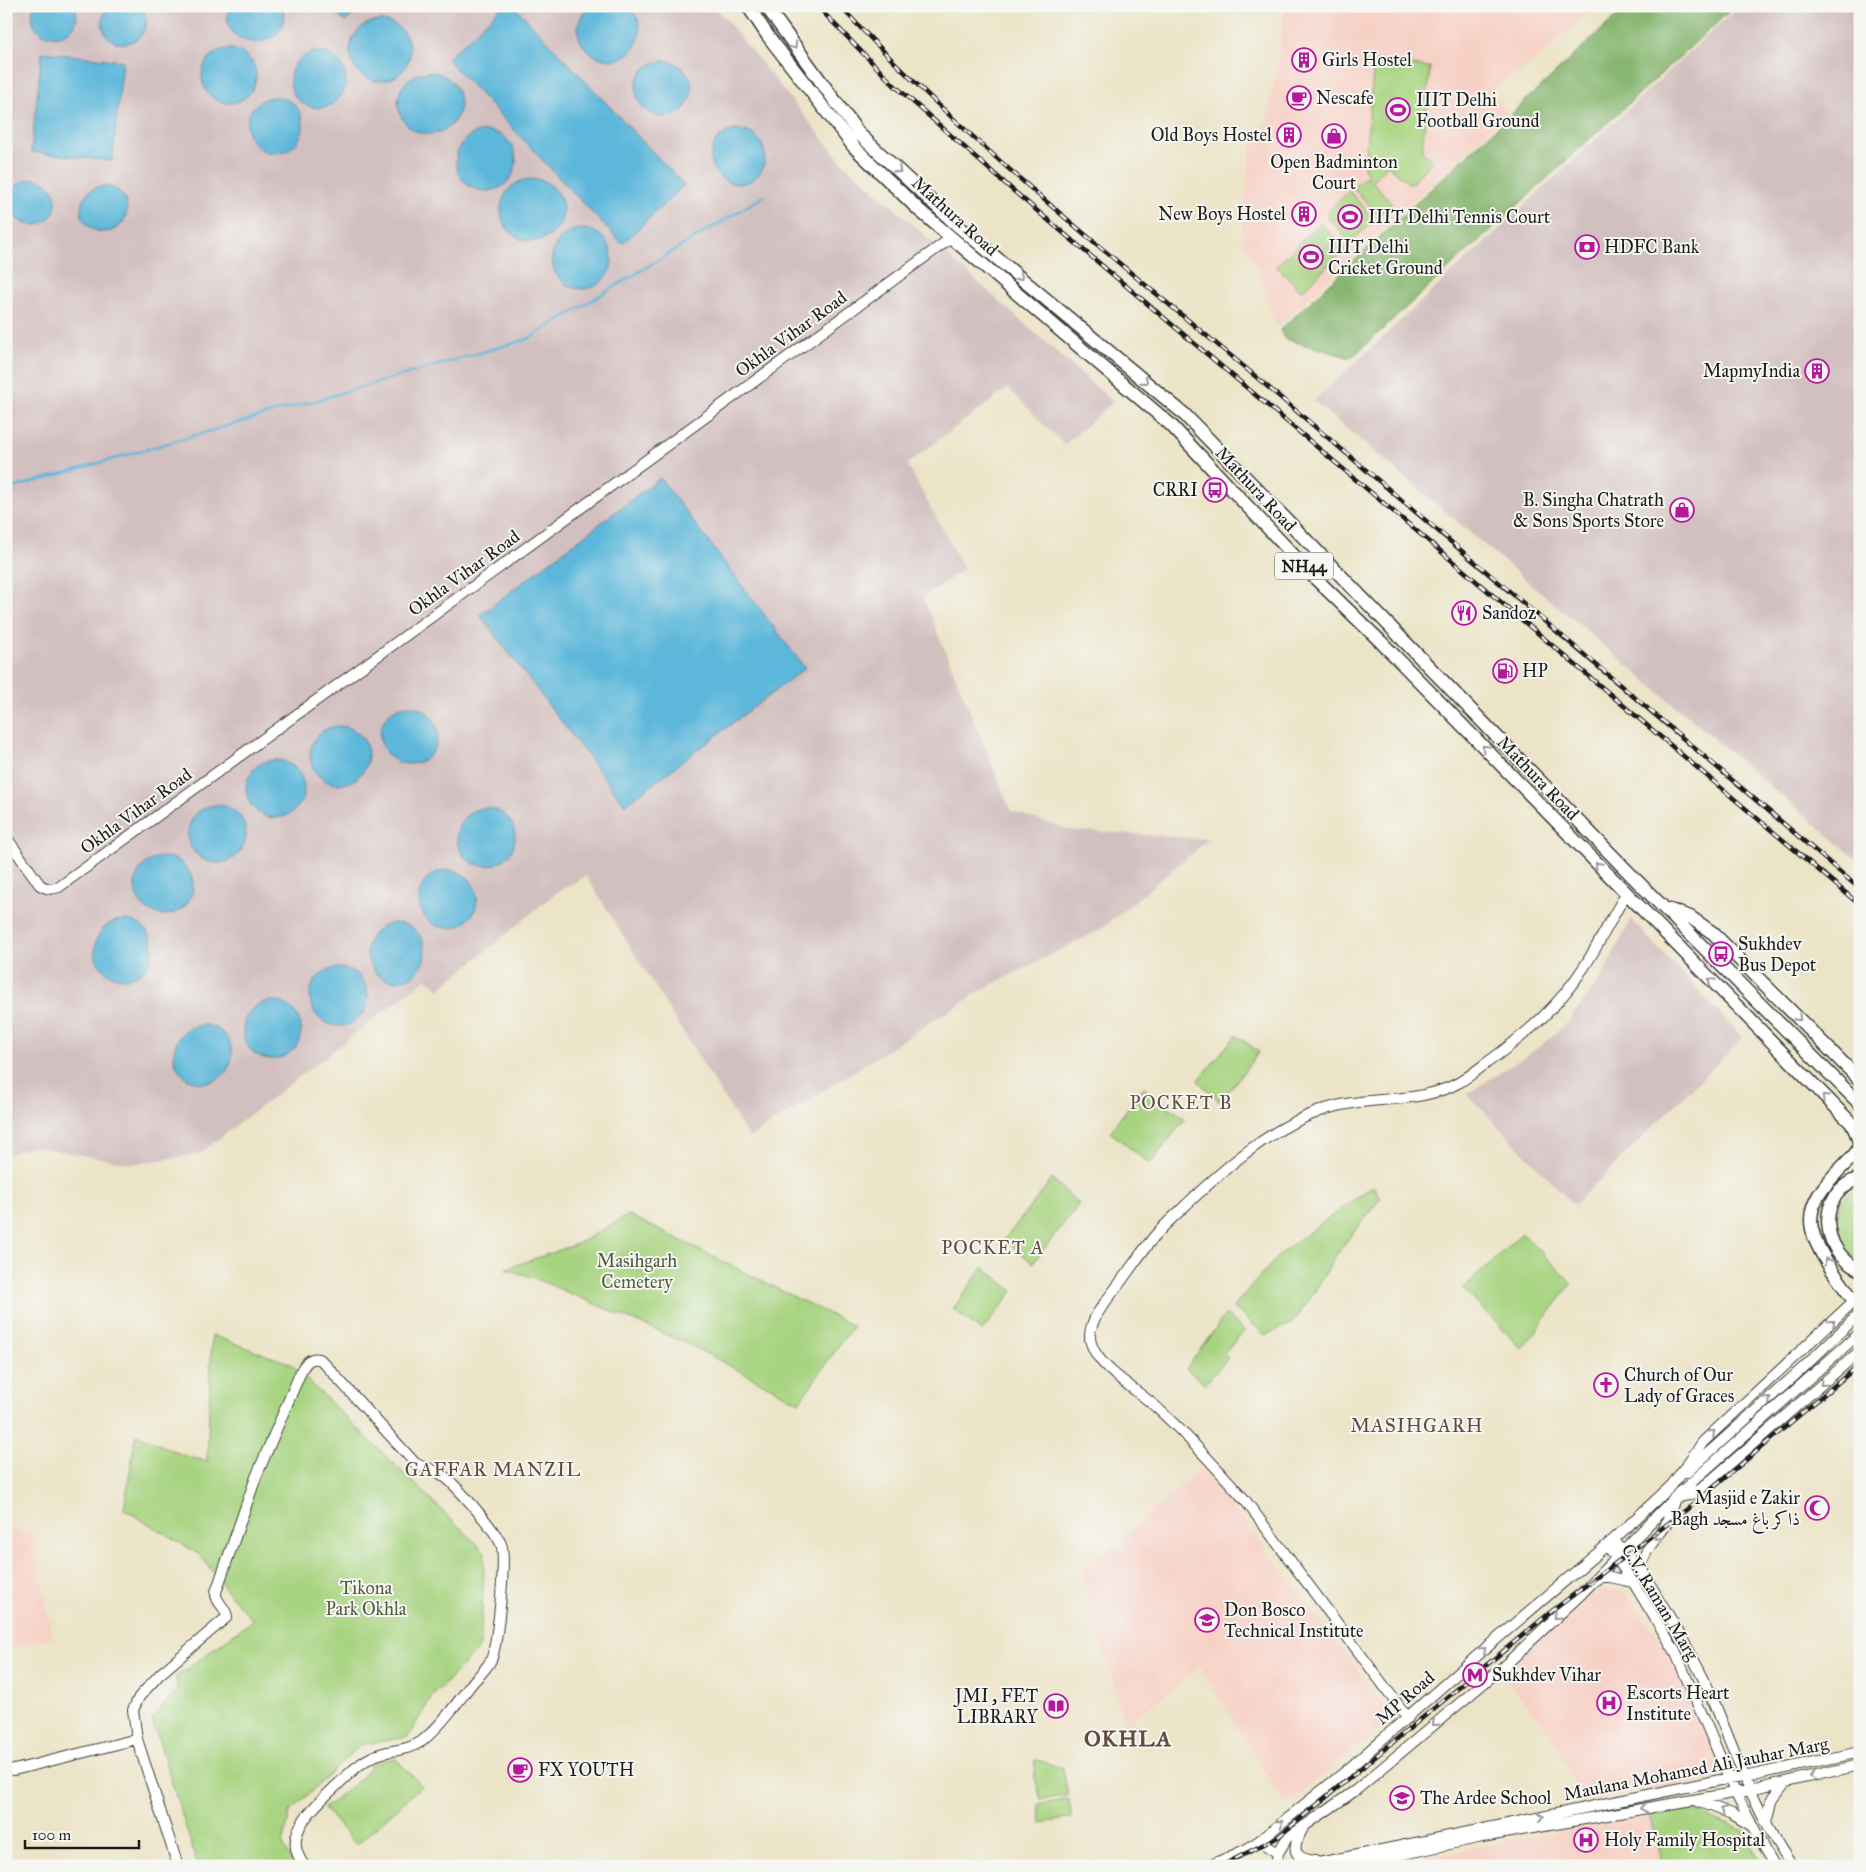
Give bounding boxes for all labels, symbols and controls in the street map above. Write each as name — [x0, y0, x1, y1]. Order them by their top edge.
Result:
one-way arrow — [788, 40, 797, 50]
building icon: Girls Hostel — [1291, 47, 1317, 73]
place label: Girls Hostel — [1322, 49, 1412, 71]
cafe icon: Nescafe — [1286, 85, 1312, 111]
place label: Nescafe — [1316, 87, 1374, 109]
place label: IIIT Delhi Football Ground — [1416, 89, 1540, 132]
sports icon: IIIT Delhi Football Ground — [1385, 97, 1411, 123]
building icon: Old Boys Hostel — [1276, 122, 1302, 148]
shop icon: Open Badminton Court — [1321, 123, 1347, 149]
place label: Old Boys Hostel — [1151, 124, 1272, 146]
place label: Open Badminton Court — [1270, 151, 1398, 194]
one-way arrow — [892, 164, 901, 173]
street label: Mathura Road — [907, 171, 1003, 261]
building icon: New Boys Hostel — [1291, 201, 1317, 227]
place label: New Boys Hostel — [1158, 203, 1286, 225]
sports icon: IIIT Delhi Tennis Court — [1337, 204, 1363, 230]
place label: IIIT Delhi Tennis Court — [1368, 206, 1551, 228]
bank icon: HDFC Bank — [1574, 234, 1600, 260]
place label: IIIT Delhi Cricket Ground — [1328, 236, 1443, 279]
place label: HDFC Bank — [1604, 236, 1700, 258]
sports icon: IIIT Delhi Cricket Ground — [1298, 244, 1324, 270]
one-way arrow — [1014, 272, 1023, 280]
street label: Okhla Vihar Road — [731, 286, 851, 382]
building icon: MapmyIndia — [1804, 358, 1830, 384]
place label: MapmyIndia — [1703, 360, 1800, 382]
one-way arrow — [1139, 376, 1148, 384]
street label: Mathura Road — [1211, 442, 1301, 536]
bus stop icon: CRRI — [1202, 477, 1228, 503]
place label: CRRI — [1153, 479, 1198, 501]
place label: B. Singha Chatrath & Sons Sports Store — [1513, 489, 1664, 532]
shop icon: B. Singha Chatrath & Sons Sports Store — [1669, 497, 1695, 523]
street label: Okhla Vihar Road — [404, 525, 524, 621]
road number: NH44 — [1275, 552, 1333, 580]
restaurant icon: Sandoz — [1451, 600, 1477, 626]
place label: Sandoz — [1482, 602, 1536, 624]
fuel station icon: HP — [1492, 658, 1518, 684]
place label: HP — [1522, 660, 1548, 682]
street label: Mathura Road — [1492, 731, 1584, 825]
one-way arrow — [1482, 745, 1491, 754]
street label: Okhla Vihar Road — [76, 763, 196, 859]
one-way arrow — [1595, 861, 1604, 870]
place label: Sukhdev Bus Depot — [1738, 933, 1817, 976]
bus stop icon: Sukhdev Bus Depot — [1708, 941, 1734, 967]
one-way arrow — [1708, 978, 1717, 987]
one-way arrow — [1793, 1013, 1802, 1022]
district label: POCKET B — [1129, 1091, 1233, 1114]
one-way arrow — [1822, 1094, 1831, 1103]
district label: POCKET A — [941, 1236, 1045, 1259]
park label: Masihgarh Cemetery — [597, 1250, 677, 1293]
one-way arrow — [1824, 1257, 1833, 1267]
one-way arrow — [1826, 1320, 1835, 1329]
place label: Church of Our Lady of Graces — [1624, 1364, 1734, 1407]
church icon: Church of Our Lady of Graces — [1593, 1372, 1619, 1398]
one-way arrow — [1820, 1378, 1829, 1386]
one-way arrow — [1762, 1396, 1771, 1405]
district label: MASIHGARH — [1350, 1414, 1484, 1437]
one-way arrow — [1707, 1430, 1716, 1439]
district label: GAFFAR MANZIL — [405, 1458, 581, 1481]
place label: Masjid e Zakir Bagh ذاکر باغ مسجد — [1671, 1487, 1800, 1534]
mosque icon: Masjid e Zakir Bagh ذاکر باغ مسجد — [1804, 1495, 1830, 1521]
one-way arrow — [1654, 1531, 1663, 1541]
street label: C.V. Raman Marg — [1616, 1540, 1704, 1665]
park label: Tikona Park Okhla — [326, 1577, 407, 1620]
place label: Don Bosco Technical Institute — [1224, 1599, 1364, 1642]
school or university icon: Don Bosco Technical Institute — [1194, 1607, 1220, 1633]
one-way arrow — [1554, 1610, 1563, 1619]
one-way arrow — [1478, 1647, 1487, 1656]
metro station icon: Sukhdev Vihar — [1462, 1662, 1488, 1688]
place label: Sukhdev Vihar — [1492, 1664, 1601, 1686]
street label: MP Road — [1371, 1666, 1439, 1730]
place label: Escorts Heart Institute — [1626, 1682, 1730, 1725]
place label: JMI , FET LIBRARY — [953, 1685, 1039, 1728]
hospital icon: Escorts Heart Institute — [1596, 1690, 1622, 1716]
library icon: JMI , FET LIBRARY — [1043, 1693, 1069, 1719]
one-way arrow — [1432, 1718, 1441, 1726]
district label: OKHLA — [1084, 1725, 1172, 1752]
street label: Maulana Mohamed Ali Jauhar Marg — [1562, 1732, 1831, 1806]
cafe icon: FX YOUTH — [507, 1757, 533, 1783]
place label: FX YOUTH — [538, 1759, 634, 1781]
one-way arrow — [1808, 1770, 1817, 1781]
school or university icon: The Ardee School — [1389, 1785, 1415, 1811]
place label: The Ardee School — [1420, 1787, 1552, 1809]
one-way arrow — [1639, 1802, 1648, 1813]
one-way arrow — [1719, 1806, 1728, 1816]
one-way arrow — [1536, 1812, 1545, 1823]
scale bar — [25, 1817, 139, 1849]
one-way arrow — [1274, 1820, 1283, 1828]
text: 100 m — [32, 1826, 72, 1844]
hospital icon: Holy Family Hospital — [1573, 1827, 1599, 1853]
place label: Holy Family Hospital — [1604, 1829, 1765, 1851]

